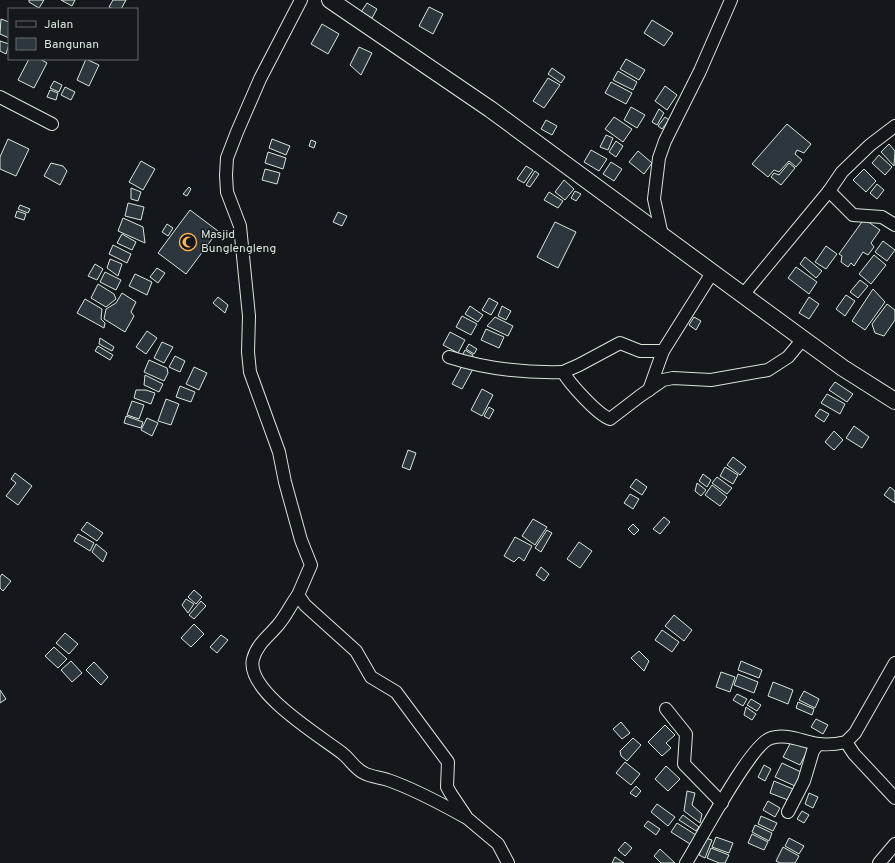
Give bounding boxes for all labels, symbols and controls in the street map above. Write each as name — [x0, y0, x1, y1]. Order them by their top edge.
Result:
legend — [8, 8, 138, 60]
text: Jalan — [44, 17, 73, 33]
text: Bangunan — [44, 37, 99, 53]
place label: Masjid Bunglengleng — [201, 227, 276, 257]
mosque icon: Masjid Bunglengleng — [178, 232, 198, 252]

